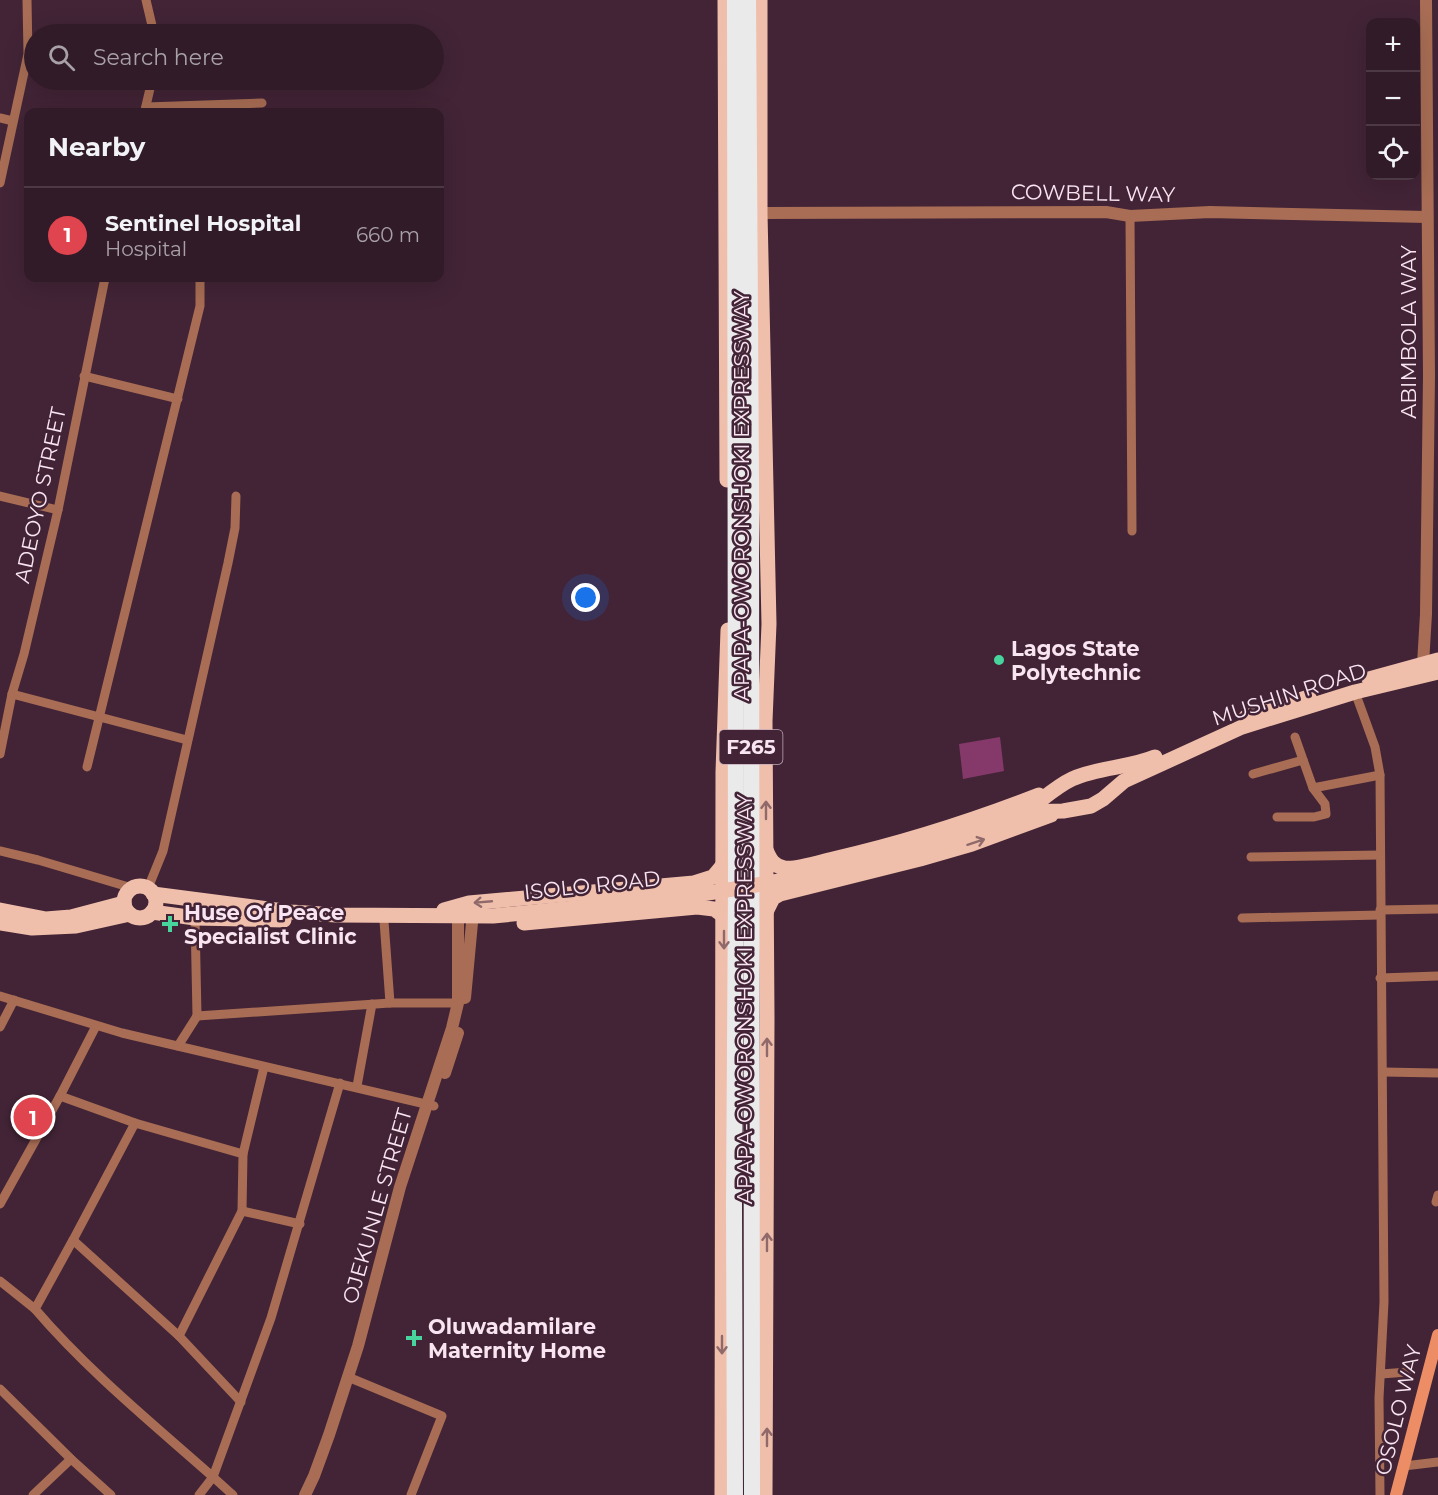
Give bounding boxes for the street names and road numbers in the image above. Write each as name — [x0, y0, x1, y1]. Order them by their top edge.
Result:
street label: COWBELL WAY — [1011, 179, 1176, 207]
street label: ABIMBOLA WAY — [1396, 245, 1421, 419]
street label: APAPA-OWORONSHOKI EXPRESSWAY — [729, 290, 754, 701]
street label: ADEOYO STREET — [9, 405, 71, 585]
street label: MUSHIN ROAD — [1209, 657, 1369, 731]
road number: F265 — [720, 730, 783, 764]
street label: APAPA-OWORONSHOKI EXPRESSWAY — [732, 793, 757, 1204]
street label: ISOLO ROAD — [523, 865, 661, 905]
street label: OJEKUNLE STREET — [337, 1105, 417, 1307]
street label: OSOLO WAY — [1370, 1342, 1426, 1478]

